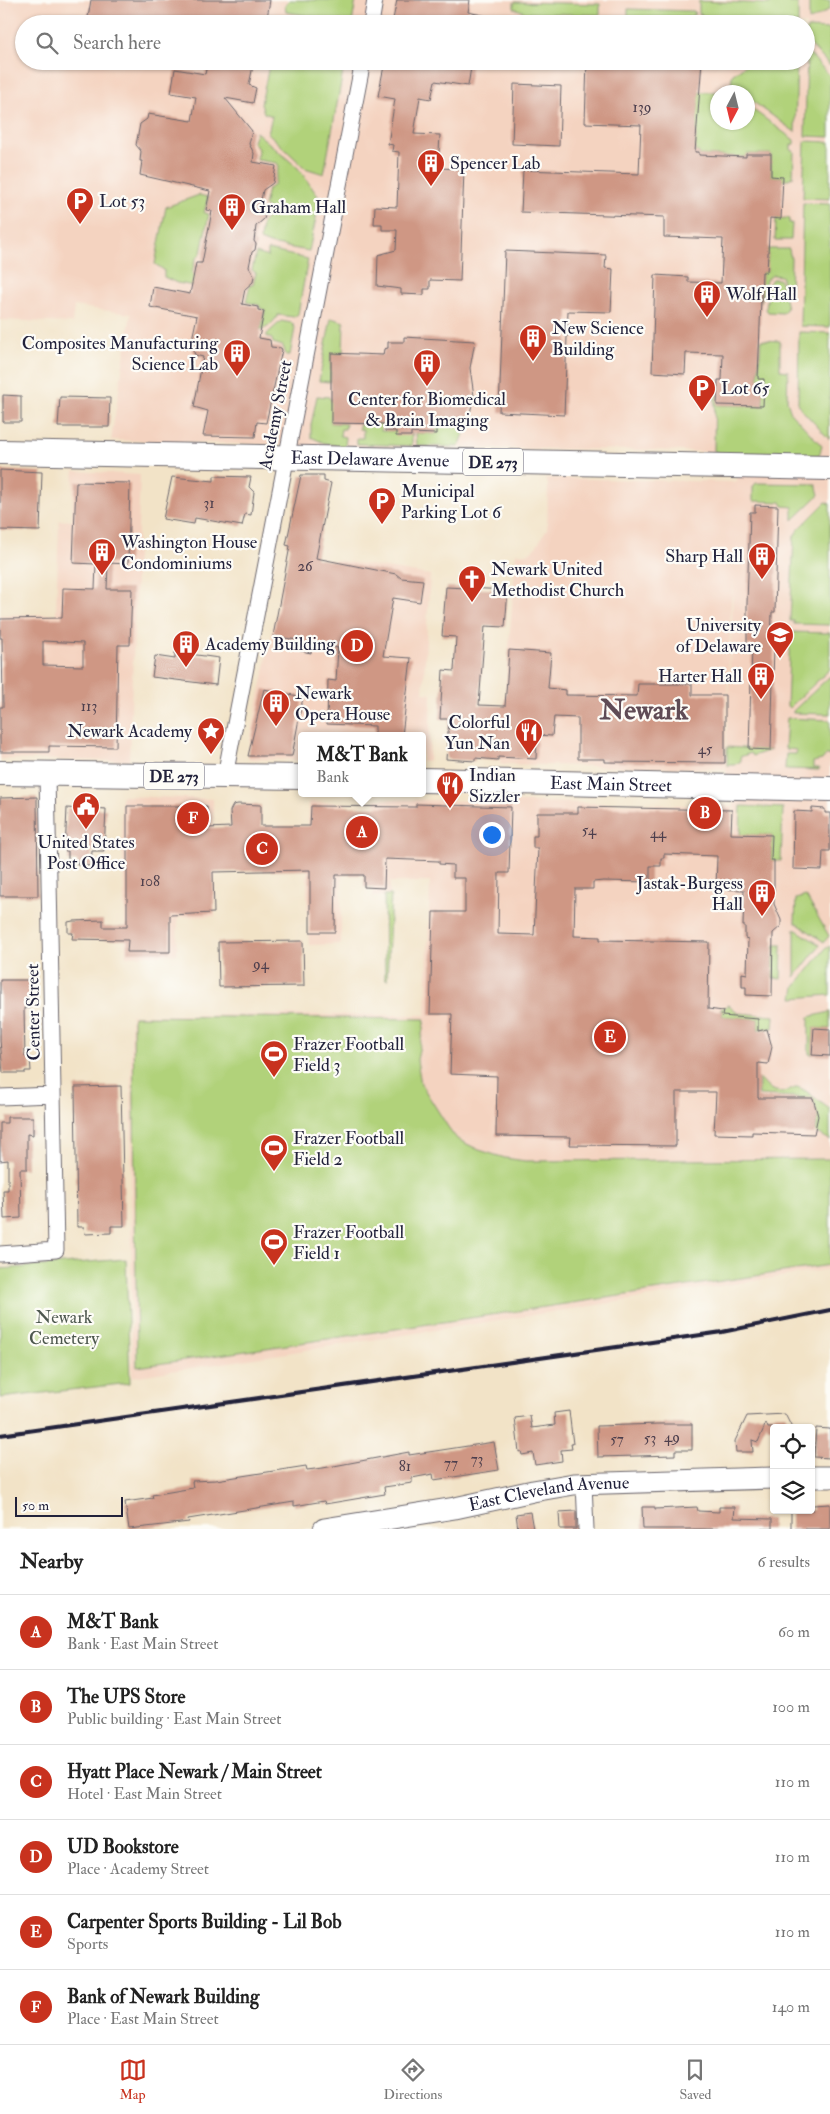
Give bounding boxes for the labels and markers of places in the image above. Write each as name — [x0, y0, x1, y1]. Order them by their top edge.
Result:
building icon: Spencer Lab — [416, 148, 446, 187]
place label: Spencer Lab — [450, 152, 541, 175]
parking icon: Lot 53 — [65, 186, 95, 225]
place label: Lot 53 — [99, 190, 145, 213]
building icon: Graham Hall — [217, 192, 247, 231]
place label: Graham Hall — [251, 196, 347, 219]
building icon: Wolf Hall — [692, 279, 722, 318]
place label: Wolf Hall — [725, 283, 797, 306]
place label: New Science Building — [552, 317, 644, 361]
building icon: New Science Building — [518, 323, 548, 362]
place label: Composites Manufacturing Science Lab — [22, 332, 219, 376]
building icon: Composites Manufacturing Science Lab — [222, 338, 252, 377]
building icon: Center for Biomedical & Brain Imaging — [412, 348, 442, 387]
parking icon: Lot 65 — [687, 373, 717, 412]
place label: Lot 65 — [721, 377, 769, 400]
place label: Center for Biomedical & Brain Imaging — [348, 388, 506, 432]
place label: Municipal Parking Lot 6 — [401, 480, 502, 524]
parking icon: Municipal Parking Lot 6 — [367, 486, 397, 525]
place label: Washington House Condominiums — [120, 531, 258, 575]
building icon: Washington House Condominiums — [87, 537, 117, 576]
building icon: Sharp Hall — [747, 541, 777, 580]
place label: Sharp Hall — [665, 545, 743, 568]
place label: Newark United Methodist Church — [491, 558, 625, 602]
church icon: Newark United Methodist Church — [457, 564, 487, 603]
place label: University of Delaware — [676, 614, 762, 658]
school or university icon: University of Delaware — [765, 620, 795, 659]
pin: D — [341, 627, 373, 665]
building icon: Academy Building — [171, 629, 201, 668]
place label: Academy Building — [204, 633, 336, 656]
building icon: Harter Hall — [746, 661, 776, 700]
place label: Harter Hall — [658, 665, 742, 688]
place label: Newark Opera House — [295, 682, 391, 726]
building icon: Newark Opera House — [261, 688, 291, 727]
place label: Colorful Yun Nan — [444, 711, 510, 755]
place icon: Newark Academy — [196, 716, 226, 755]
restaurant icon: Colorful Yun Nan — [514, 717, 544, 756]
place label: Newark Academy — [67, 720, 193, 743]
place label: Indian Sizzler — [469, 764, 520, 808]
restaurant icon: Indian Sizzler — [435, 770, 465, 809]
public building icon: United States Post Office — [71, 791, 101, 830]
pin: B — [689, 794, 721, 832]
pin: F — [177, 799, 209, 837]
pin: A — [346, 813, 378, 851]
pin: C — [246, 830, 278, 868]
place label: United States Post Office — [37, 831, 135, 875]
place label: Jastak-Burgess Hall — [636, 872, 743, 916]
building icon: Jastak-Burgess Hall — [747, 878, 777, 917]
pin: E — [594, 1018, 626, 1056]
place label: Frazer Football Field 3 — [293, 1033, 405, 1077]
sports icon: Frazer Football Field 3 — [259, 1039, 289, 1078]
place label: Frazer Football Field 2 — [293, 1127, 405, 1171]
sports icon: Frazer Football Field 2 — [259, 1133, 289, 1172]
place label: Frazer Football Field 1 — [293, 1221, 405, 1265]
sports icon: Frazer Football Field 1 — [259, 1227, 289, 1266]

